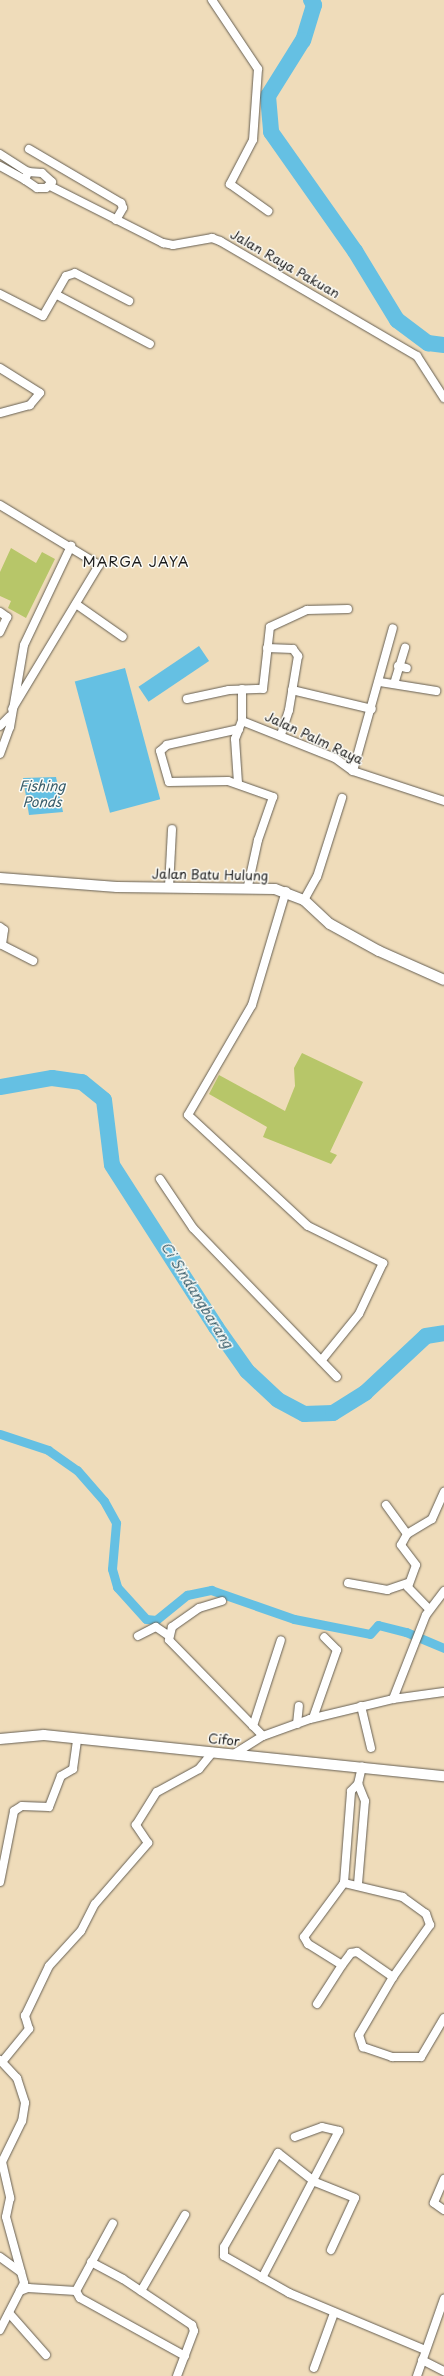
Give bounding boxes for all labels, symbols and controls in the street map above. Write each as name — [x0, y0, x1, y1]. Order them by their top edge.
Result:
street label: Jalan Raya Pakuan — [228, 227, 342, 301]
district label: MARGA JAYA — [83, 554, 189, 570]
street label: Jalan Palm Raya — [262, 708, 366, 768]
water label: Fishing Ponds — [19, 778, 65, 810]
street label: Jalan Batu Hulung — [151, 866, 269, 884]
water label: Ci Sindangbarang — [157, 1239, 237, 1351]
street label: Cifor — [207, 1731, 241, 1749]

